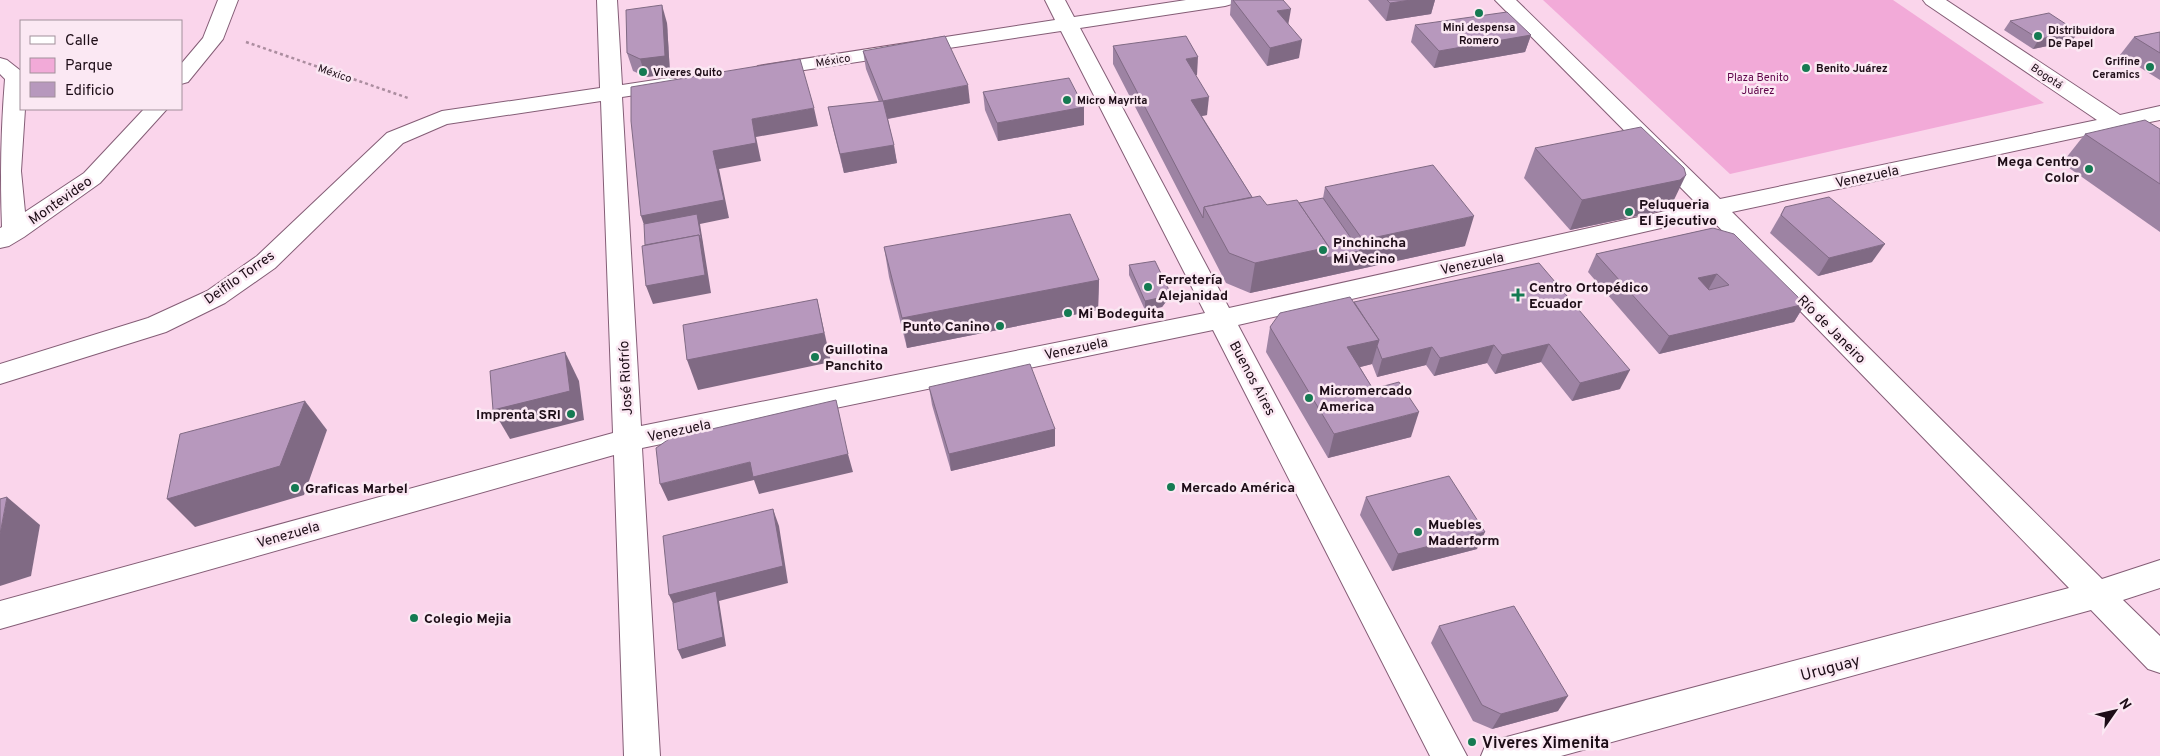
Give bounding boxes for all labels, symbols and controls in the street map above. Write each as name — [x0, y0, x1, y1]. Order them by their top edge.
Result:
marker: Mini despensa Romero — [1473, 7, 1485, 19]
legend — [20, 20, 182, 110]
place label: Mini despensa Romero — [1443, 21, 1515, 48]
place label: Distribuidora De Papel — [2048, 24, 2115, 51]
marker: Distribuidora De Papel — [2032, 30, 2044, 42]
text: Calle — [65, 32, 99, 51]
street label: México — [815, 51, 852, 71]
place label: Grifine Ceramics — [2092, 55, 2140, 82]
text: Parque — [65, 57, 113, 76]
street label: Bogotá — [2028, 61, 2065, 93]
marker: Grifine Ceramics — [2144, 61, 2156, 73]
street label: México — [316, 62, 353, 86]
marker: Benito Juárez — [1800, 62, 1812, 74]
place label: Benito Juárez — [1816, 62, 1888, 76]
marker: Viveres Quito — [637, 66, 649, 78]
place label: Viveres Quito — [653, 66, 722, 80]
park label: Plaza Benito Juárez — [1727, 71, 1789, 98]
text: Edificio — [65, 82, 114, 101]
marker: Micro Mayrita — [1061, 94, 1073, 106]
place label: Micro Mayrita — [1077, 94, 1147, 108]
place label: Mega Centro Color — [1997, 154, 2079, 187]
street label: Venezuela — [1834, 162, 1901, 192]
marker: Mega Centro Color — [2083, 163, 2095, 175]
street label: Montevideo — [26, 173, 96, 229]
place label: Peluqueria El Ejecutivo — [1639, 197, 1717, 230]
marker: Peluqueria El Ejecutivo — [1623, 206, 1635, 218]
place label: Pinchincha Mi Vecino — [1333, 235, 1406, 268]
marker: Pinchincha Mi Vecino — [1317, 244, 1329, 256]
street label: Deifilo Torres — [201, 248, 278, 309]
street label: Venezuela — [1439, 249, 1506, 279]
place label: Ferretería Alejanidad — [1158, 272, 1228, 305]
place label: Centro Ortopédico Ecuador — [1529, 280, 1648, 313]
marker: Ferretería Alejanidad — [1142, 281, 1154, 293]
marker: Centro Ortopédico Ecuador — [1511, 288, 1525, 302]
street label: Río de Janeiro — [1793, 292, 1869, 368]
place label: Mi Bodeguita — [1078, 306, 1164, 323]
marker: Mi Bodeguita — [1062, 307, 1074, 319]
place label: Punto Canino — [902, 319, 990, 336]
marker: Punto Canino — [994, 320, 1006, 332]
street label: Venezuela — [1043, 334, 1110, 364]
street label: Buenos Aires — [1225, 339, 1278, 419]
street label: José Riofrío — [616, 340, 637, 416]
place label: Guillotina Panchito — [825, 342, 888, 375]
marker: Guillotina Panchito — [809, 351, 821, 363]
place label: Micromercado America — [1319, 383, 1412, 416]
marker: Micromercado America — [1303, 392, 1315, 404]
place label: Imprenta SRI — [476, 407, 561, 424]
marker: Imprenta SRI — [565, 408, 577, 420]
street label: Venezuela — [646, 416, 713, 446]
place label: Mercado América — [1181, 480, 1295, 497]
place label: Graficas Marbel — [305, 481, 408, 498]
marker: Mercado América — [1165, 481, 1177, 493]
marker: Graficas Marbel — [289, 482, 301, 494]
place label: Muebles Maderform — [1428, 517, 1500, 550]
street label: Venezuela — [255, 518, 322, 552]
marker: Muebles Maderform — [1412, 526, 1424, 538]
place label: Colegio Mejia — [424, 611, 511, 628]
marker: Colegio Mejia — [408, 612, 420, 624]
street label: Uruguay — [1798, 651, 1863, 686]
north arrow — [2090, 686, 2140, 736]
text: N — [2115, 696, 2134, 713]
place label: Viveres Ximenita — [1482, 734, 1609, 754]
marker: Viveres Ximenita — [1466, 736, 1478, 748]

